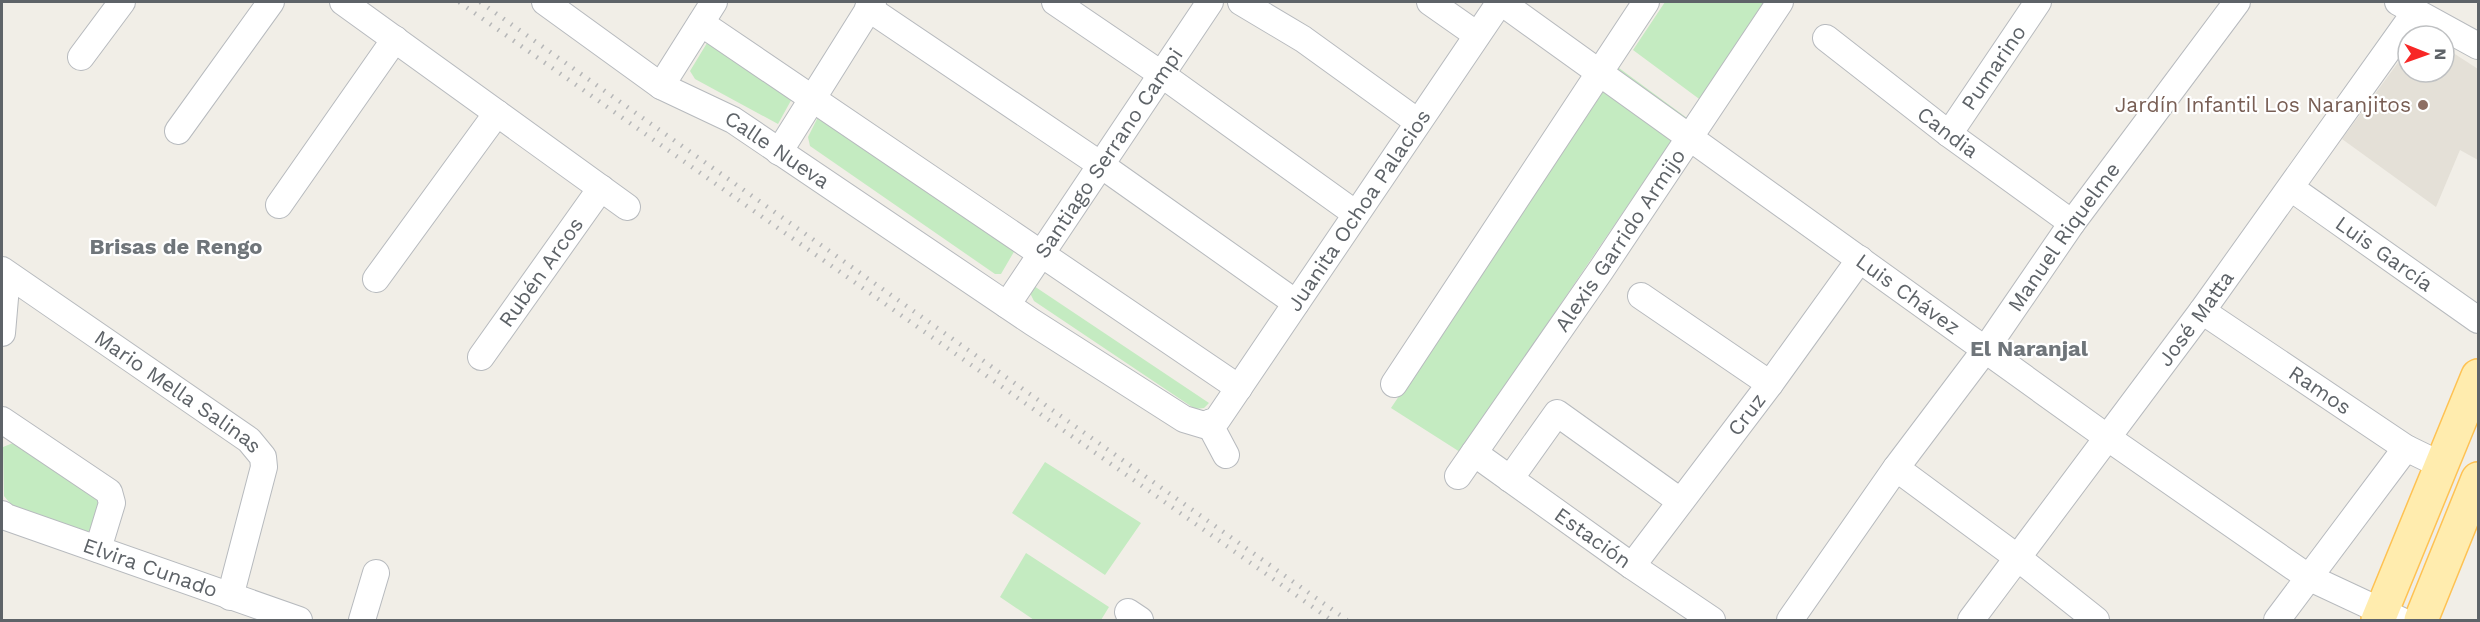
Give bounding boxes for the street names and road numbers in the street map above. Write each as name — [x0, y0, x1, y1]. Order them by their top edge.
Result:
street label: Pumarino — [1956, 20, 2031, 115]
street label: Santiago Serrano Campi — [1029, 43, 1188, 262]
street label: Candia — [1912, 101, 1983, 163]
street label: Juanita Ochoa Palacios — [1281, 104, 1436, 316]
street label: Calle Nueva — [721, 105, 835, 194]
street label: Alexis Garrido Armijo — [1549, 144, 1690, 336]
street label: Manuel Riquelme — [2002, 157, 2125, 316]
street label: Luis García — [2331, 210, 2438, 296]
street label: Rubén Arcos — [493, 212, 588, 332]
street label: Luis Chávez — [1851, 248, 1965, 340]
street label: José Matta — [2152, 266, 2239, 371]
street label: Mario Mella Salinas — [90, 324, 267, 458]
street label: Ramos — [2284, 360, 2356, 420]
street label: Cruz — [1722, 388, 1771, 441]
street label: Estación — [1550, 502, 1636, 573]
street label: Elvira Cunado — [80, 532, 221, 602]

